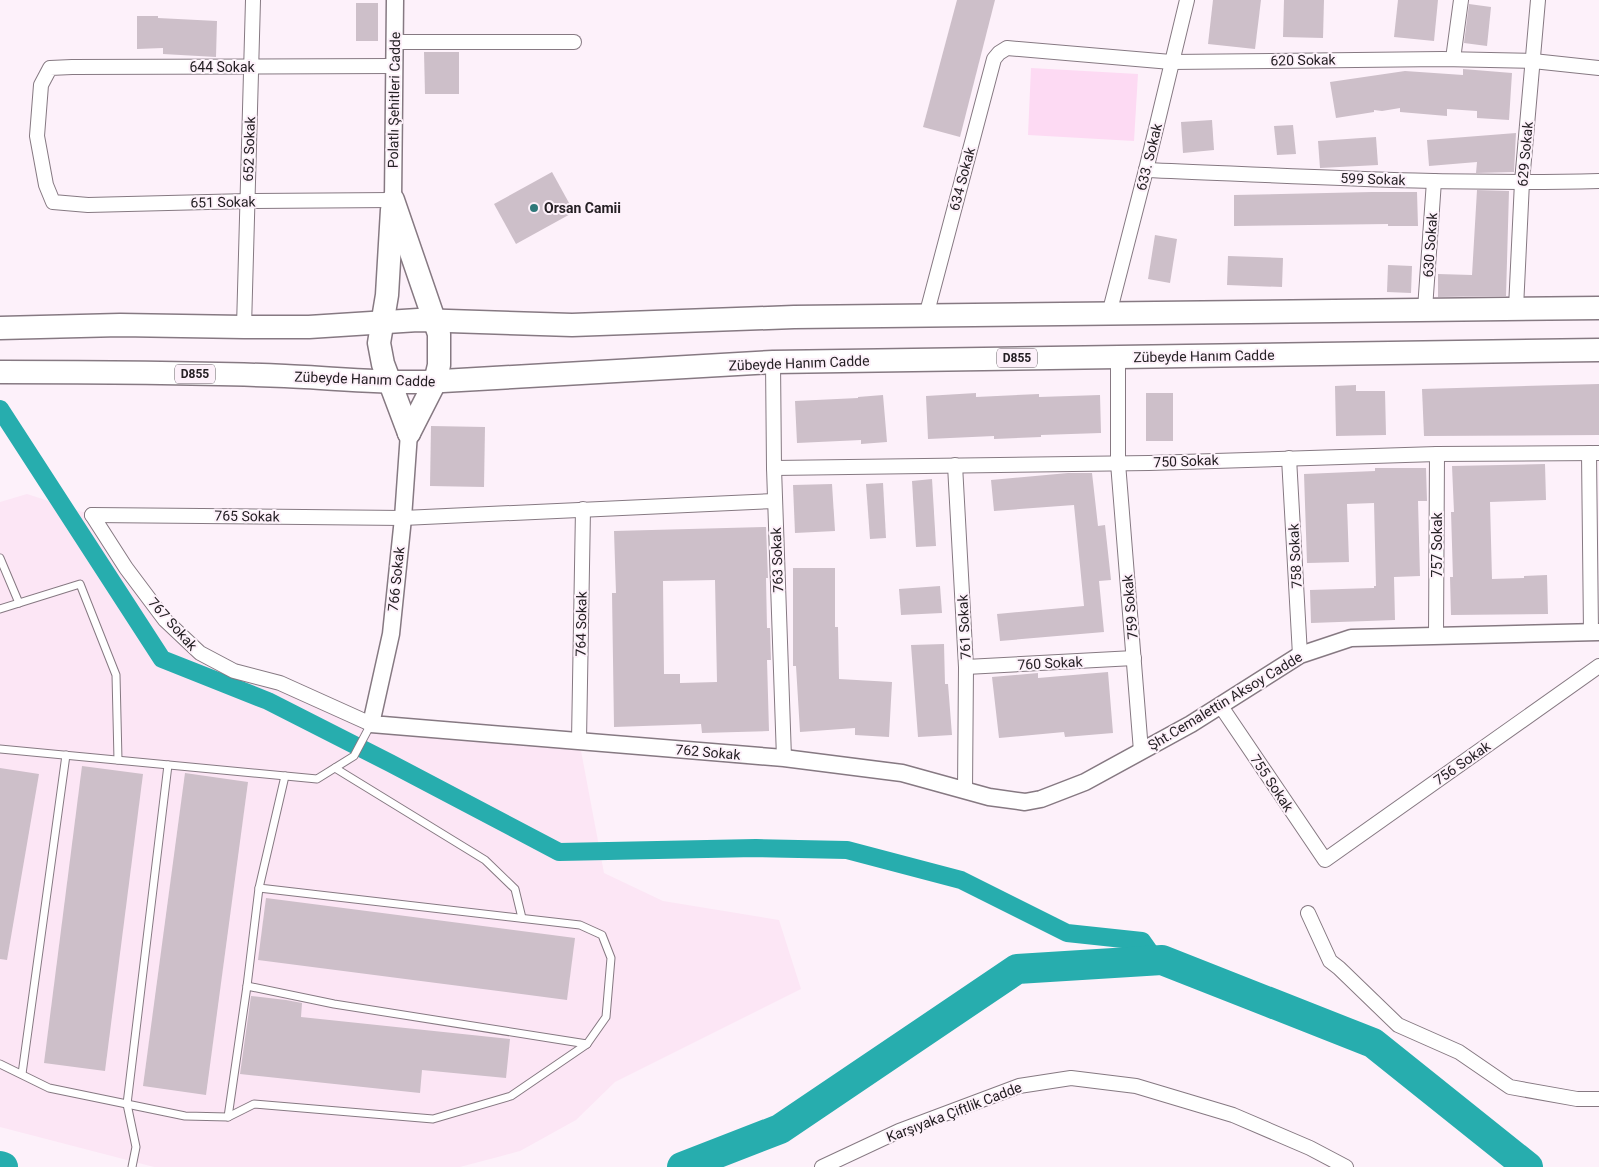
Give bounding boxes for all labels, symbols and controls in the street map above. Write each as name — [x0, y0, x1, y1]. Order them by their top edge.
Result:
street label: Polatlı Şehitleri Cadde — [385, 32, 403, 168]
street label: 620 Sokak — [1270, 51, 1337, 69]
street label: 644 Sokak — [189, 59, 255, 75]
street label: 652 Sokak — [240, 115, 258, 182]
street label: 629 Sokak — [1514, 120, 1536, 187]
street label: 633. Sokak — [1133, 121, 1165, 192]
street label: 634 Sokak — [946, 145, 978, 213]
street label: 599 Sokak — [1340, 170, 1407, 188]
street label: 651 Sokak — [190, 193, 257, 211]
place label: Orsan Camii — [544, 200, 621, 216]
marker: Orsan Camii — [528, 202, 540, 214]
street label: 630 Sokak — [1420, 211, 1440, 278]
street label: Zübeyde Hanım Cadde — [1133, 347, 1275, 365]
road number: D855 — [997, 348, 1037, 368]
street label: Zübeyde Hanım Cadde — [728, 353, 870, 373]
road number: D855 — [175, 364, 215, 384]
street label: Zübeyde Hanım Cadde — [294, 369, 436, 389]
street label: 750 Sokak — [1153, 452, 1220, 470]
street label: 765 Sokak — [214, 507, 281, 525]
street label: 757 Sokak — [1429, 512, 1445, 578]
street label: 758 Sokak — [1285, 522, 1305, 589]
street label: 763 Sokak — [768, 526, 786, 593]
street label: 766 Sokak — [385, 545, 407, 612]
street label: 759 Sokak — [1119, 573, 1141, 640]
street label: 764 Sokak — [572, 590, 590, 657]
street label: 761 Sokak — [954, 593, 974, 660]
street label: 767 Sokak — [145, 594, 201, 654]
street label: Şht.Cemalettin Aksoy Cadde — [1145, 649, 1305, 753]
street label: 760 Sokak — [1017, 653, 1084, 673]
street label: 756 Sokak — [1431, 737, 1494, 788]
street label: 762 Sokak — [675, 741, 742, 763]
street label: 755 Sokak — [1247, 752, 1297, 815]
street label: Karşıyaka Çiftlik Cadde — [884, 1079, 1024, 1145]

